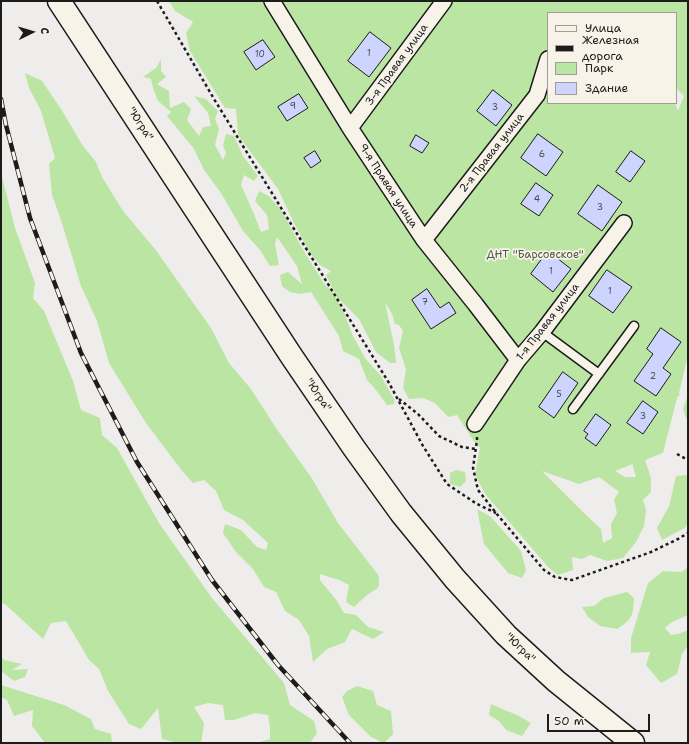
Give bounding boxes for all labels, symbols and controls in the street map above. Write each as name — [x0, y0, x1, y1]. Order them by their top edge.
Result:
north arrow — [12, 12, 52, 52]
legend — [547, 12, 677, 104]
text: Улица — [585, 20, 621, 36]
street label: 3-я Правая улица — [363, 22, 431, 108]
text: С — [37, 27, 52, 35]
text: Железная дорога — [582, 32, 639, 64]
house number: 1 — [367, 49, 371, 59]
house number: 10 — [255, 50, 265, 60]
text: Парк — [585, 60, 613, 76]
text: Здание — [585, 80, 628, 96]
house number: 9 — [290, 102, 296, 112]
house number: 3 — [492, 103, 498, 113]
street label: "Югра" — [124, 105, 156, 143]
street label: 2-я Правая улица — [457, 111, 527, 195]
street label: 9-я Правая улица — [356, 141, 420, 231]
house number: 6 — [539, 150, 545, 160]
house number: 4 — [534, 195, 540, 205]
house number: 3 — [597, 203, 603, 213]
park label: ДНТ "Барсовское" — [486, 248, 584, 262]
house number: 1 — [549, 267, 553, 277]
street label: 1-я Правая улица — [514, 281, 582, 363]
house number: 1 — [608, 287, 612, 297]
house number: 7 — [422, 298, 428, 308]
house number: 2 — [650, 372, 656, 382]
street label: "Югра" — [302, 376, 334, 414]
house number: 5 — [556, 390, 562, 400]
house number: 3 — [640, 412, 646, 422]
street label: "Югра" — [502, 630, 538, 666]
scale bar — [549, 706, 652, 732]
text: 50 m — [554, 713, 584, 729]

